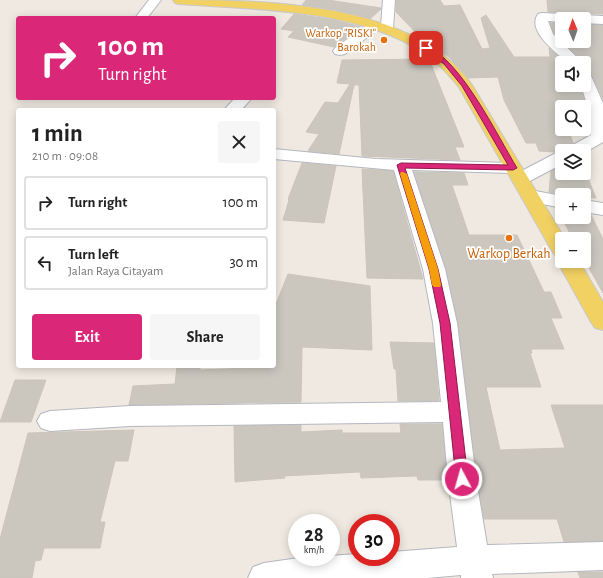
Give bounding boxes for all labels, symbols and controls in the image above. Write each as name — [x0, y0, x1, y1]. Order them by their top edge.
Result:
north arrow — [555, 12, 591, 48]
map controls — [555, 12, 591, 268]
place label: Warkop "RISKI" Barokah — [305, 27, 376, 53]
pin — [409, 31, 443, 65]
icon: right — [32, 32, 84, 84]
text: 100 m — [98, 33, 164, 61]
marker: Warkop "RISKI" Barokah — [379, 35, 389, 45]
icon: arrive — [415, 37, 437, 59]
button: sound — [555, 56, 591, 92]
text: Turn right — [98, 66, 167, 84]
button: search — [555, 100, 591, 136]
button: close — [218, 121, 260, 163]
text: 1 min — [32, 122, 83, 146]
button: layers — [555, 144, 591, 180]
text: 210 m · 09:08 — [32, 150, 98, 163]
button: + — [555, 188, 591, 224]
icon: right — [34, 192, 56, 214]
text: Turn right — [68, 195, 127, 210]
text: 100 m — [223, 195, 258, 210]
button: − — [555, 232, 591, 268]
marker: Warkop Berkah — [504, 233, 514, 243]
text: Turn left — [68, 247, 119, 262]
place label: Warkop Berkah — [467, 247, 551, 261]
icon: left — [34, 252, 56, 274]
text: 30 m — [229, 255, 258, 270]
text: Jalan Raya Citayam — [68, 265, 164, 278]
button: Exit — [32, 314, 142, 360]
button: Share — [150, 314, 260, 360]
position arrow — [441, 458, 483, 500]
speed limit sign: 30 — [348, 514, 400, 566]
text: 28 — [304, 525, 324, 545]
text: km/h — [304, 545, 324, 555]

